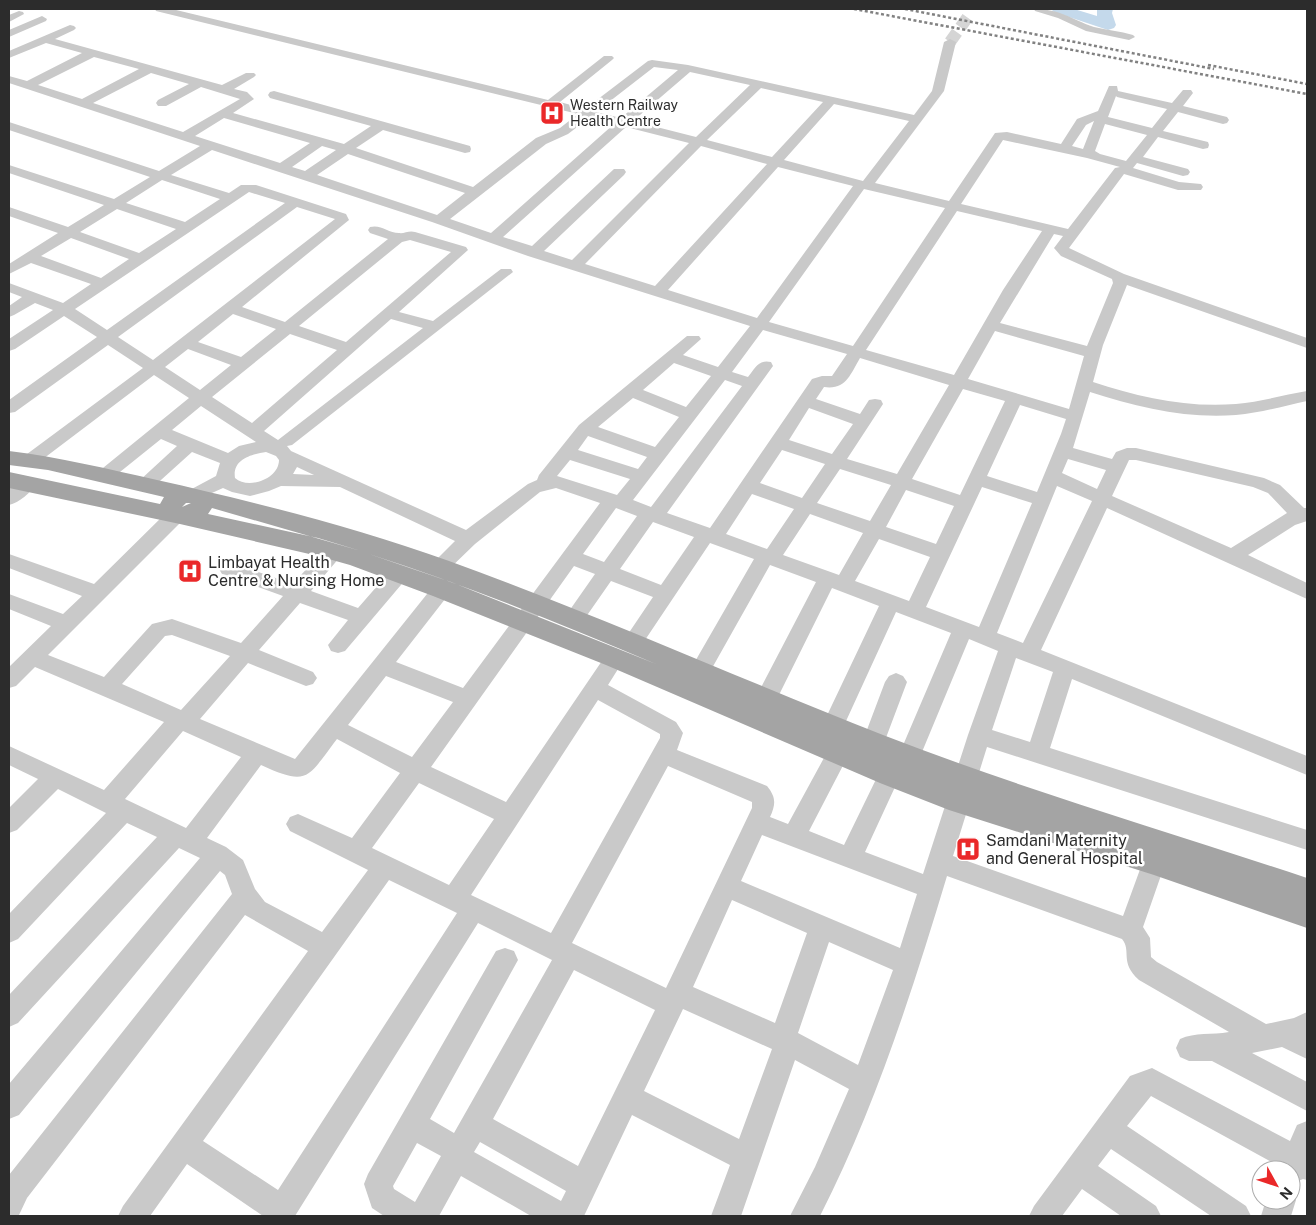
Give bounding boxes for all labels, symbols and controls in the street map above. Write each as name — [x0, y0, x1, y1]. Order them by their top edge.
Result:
place label: Western Railway Health Centre — [570, 97, 679, 129]
hospital icon: Western Railway Health Centre — [539, 100, 565, 126]
place label: Limbayat Health Centre & Nursing Home — [208, 553, 384, 590]
hospital icon: Limbayat Health Centre & Nursing Home — [177, 558, 203, 584]
place label: Samdani Maternity and General Hospital — [986, 831, 1143, 868]
hospital icon: Samdani Maternity and General Hospital — [955, 836, 981, 862]
north arrow — [1251, 1160, 1301, 1210]
text: N — [1276, 1184, 1296, 1203]

